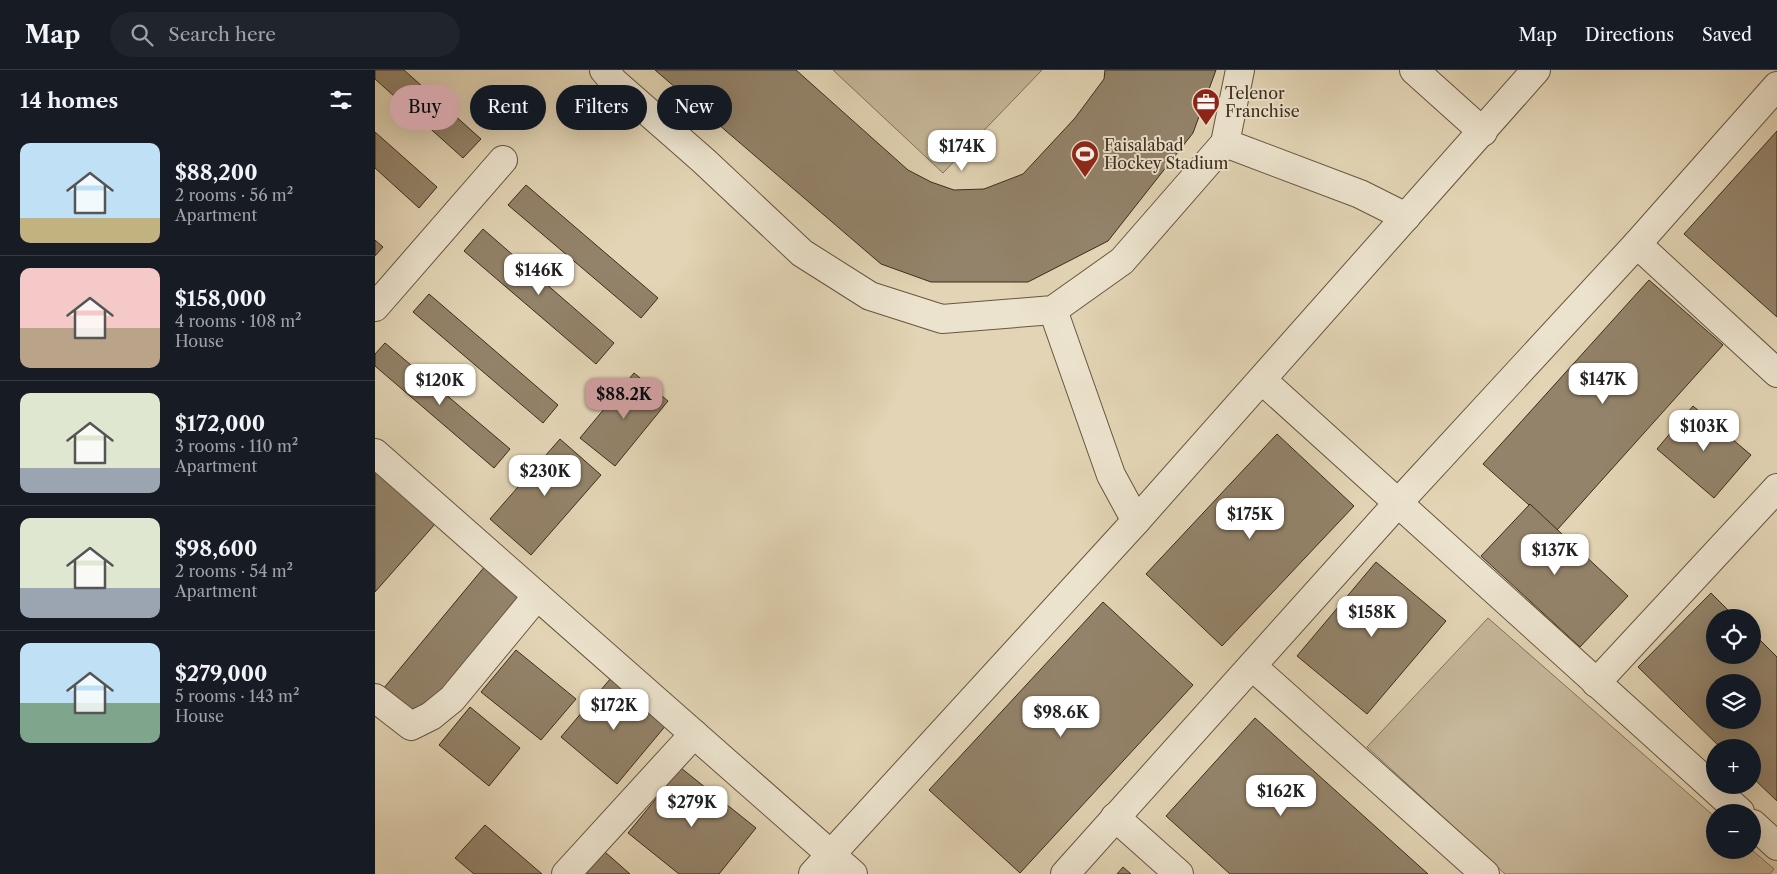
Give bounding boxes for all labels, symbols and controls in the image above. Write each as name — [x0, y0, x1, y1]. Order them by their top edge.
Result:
search box — [110, 12, 460, 57]
text: Map — [25, 20, 80, 49]
icon: search — [128, 21, 156, 49]
text: Search here — [168, 23, 276, 46]
text: Map — [1518, 24, 1557, 46]
text: Directions — [1585, 24, 1674, 46]
text: Saved — [1702, 24, 1752, 46]
place label: Telenor Franchise — [1225, 83, 1300, 121]
chip: Buy — [390, 85, 460, 130]
chip: Rent — [470, 85, 546, 130]
chip: Filters — [556, 85, 647, 130]
chip: New — [657, 85, 732, 130]
icon: filters — [327, 86, 355, 114]
office icon: Telenor Franchise — [1191, 87, 1221, 126]
text: 14 homes — [20, 88, 118, 113]
pin: $174K — [927, 129, 997, 172]
place label: Faisalabad Hockey Stadium — [1104, 135, 1229, 173]
text: $174K — [939, 136, 985, 156]
sports icon: Faisalabad Hockey Stadium — [1070, 139, 1100, 178]
text: $88,200 — [175, 160, 258, 185]
icon: home — [60, 163, 120, 223]
text: 2 rooms · 56 m² — [175, 185, 293, 205]
text: Apartment — [175, 205, 257, 225]
pin: $146K — [504, 254, 574, 296]
text: $146K — [515, 260, 563, 280]
text: $158,000 — [175, 286, 266, 311]
icon: home — [60, 288, 120, 348]
text: 4 rooms · 108 m² — [175, 311, 302, 331]
text: House — [175, 331, 224, 351]
pin: $147K — [1568, 362, 1638, 405]
pin: $120K — [405, 364, 475, 406]
text: $147K — [1580, 369, 1626, 389]
text: $120K — [416, 370, 464, 390]
pin: $88.2K — [583, 378, 665, 420]
text: $88.2K — [596, 384, 652, 404]
pin: $103K — [1669, 410, 1739, 452]
text: $172,000 — [175, 411, 265, 436]
icon: home — [60, 413, 120, 473]
text: $103K — [1680, 416, 1728, 436]
text: 3 rooms · 110 m² — [175, 436, 298, 456]
pin: $230K — [510, 454, 580, 497]
text: Apartment — [175, 456, 257, 476]
text: $230K — [520, 461, 570, 481]
pin: $175K — [1215, 498, 1285, 540]
text: $175K — [1227, 504, 1273, 524]
pin: $137K — [1520, 534, 1590, 576]
text: $98,600 — [175, 536, 257, 561]
icon: home — [60, 538, 120, 598]
text: $137K — [1532, 540, 1578, 560]
text: 2 rooms · 54 m² — [175, 561, 293, 581]
text: Apartment — [175, 581, 257, 601]
pin: $158K — [1337, 596, 1407, 638]
text: $158K — [1348, 602, 1396, 622]
map controls — [1706, 609, 1761, 859]
button: locate — [1706, 609, 1761, 664]
text: $279,000 — [175, 661, 267, 686]
icon: home — [60, 663, 120, 723]
button: layers — [1706, 674, 1761, 729]
text: 5 rooms · 143 m² — [175, 686, 299, 706]
pin: $172K — [579, 688, 649, 731]
text: $172K — [591, 695, 637, 715]
pin: $98.6K — [1020, 696, 1102, 738]
text: $98.6K — [1033, 702, 1089, 722]
text: House — [175, 706, 224, 726]
button: + — [1706, 739, 1761, 794]
pin: $162K — [1246, 774, 1316, 817]
text: $162K — [1257, 781, 1305, 801]
pin: $279K — [657, 786, 727, 828]
text: $279K — [667, 792, 717, 812]
button: − — [1706, 804, 1761, 859]

